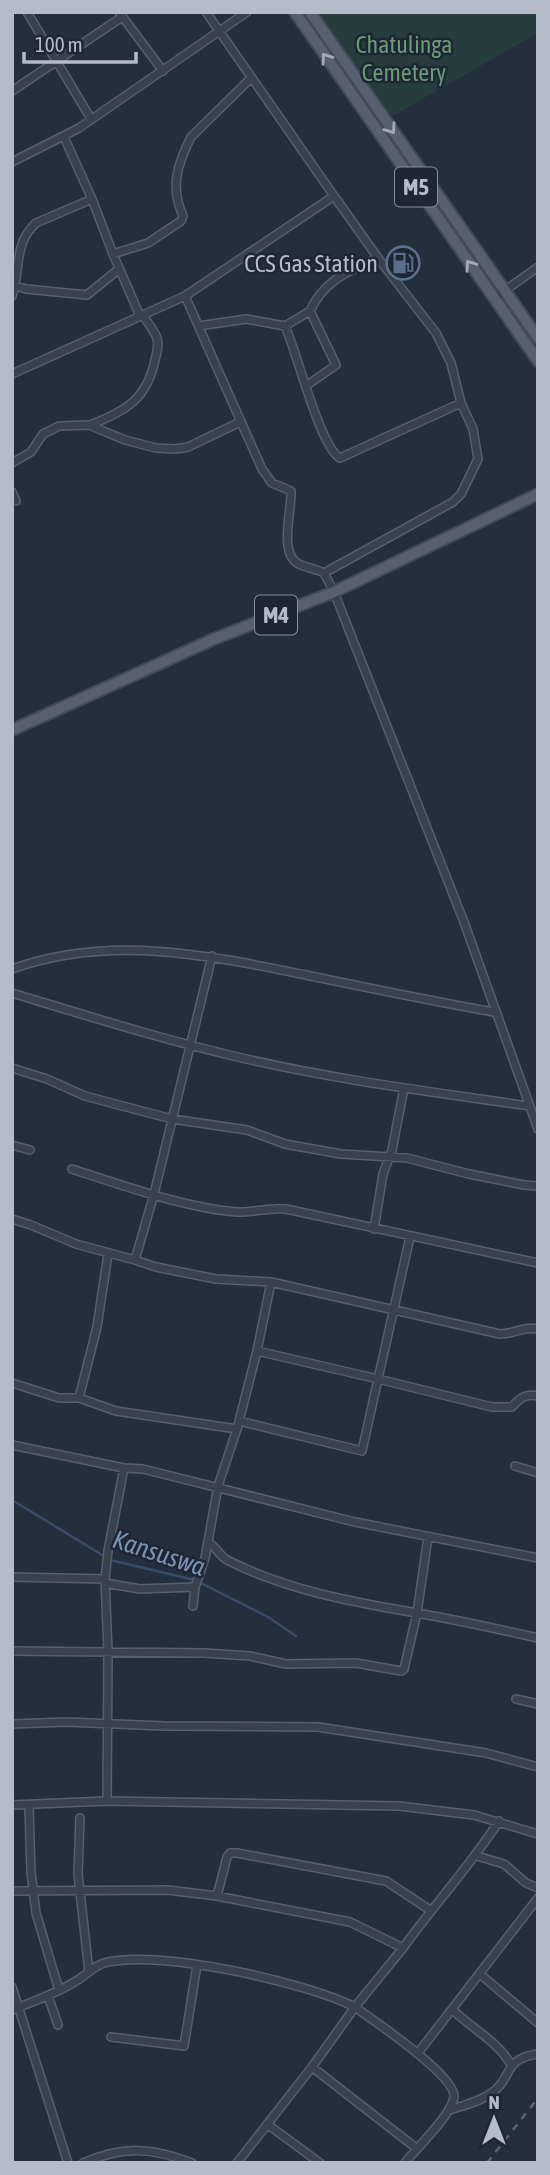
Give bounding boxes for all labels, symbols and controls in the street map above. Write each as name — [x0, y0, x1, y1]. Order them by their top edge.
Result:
scale bar — [24, 21, 136, 65]
park label: Chatulinga Cemetery — [356, 31, 452, 86]
text: 100 m — [35, 32, 83, 56]
one-way arrow — [322, 53, 334, 66]
one-way arrow — [383, 121, 396, 134]
road number: M5 — [395, 168, 437, 206]
fuel station icon: CCS Gas Station — [384, 244, 422, 282]
place label: CCS Gas Station — [244, 250, 378, 277]
one-way arrow — [466, 260, 478, 273]
road number: M4 — [255, 596, 297, 635]
water label: Kansuswa — [109, 1524, 209, 1582]
north arrow — [459, 2084, 529, 2154]
text: N — [488, 2091, 500, 2113]

